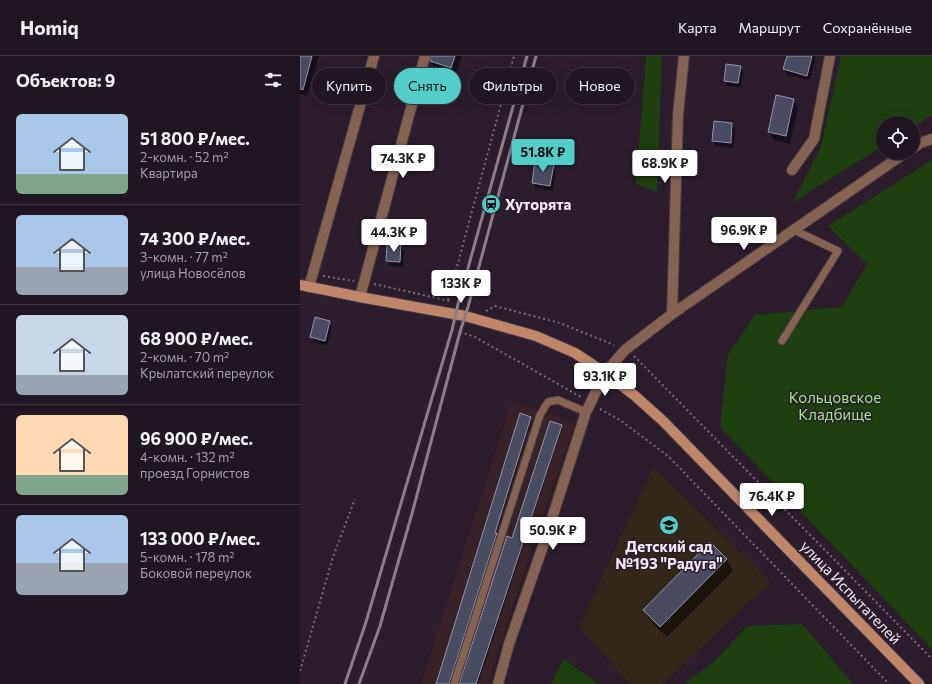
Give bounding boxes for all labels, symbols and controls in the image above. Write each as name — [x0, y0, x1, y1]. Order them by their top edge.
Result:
text: Homiq — [20, 16, 79, 39]
text: Карта — [678, 19, 716, 36]
text: Маршрут — [738, 19, 801, 36]
text: Сохранённые — [823, 19, 912, 36]
chip: Купить — [312, 68, 386, 104]
chip: Снять — [394, 68, 461, 104]
chip: Фильтры — [469, 68, 557, 104]
chip: Новое — [565, 68, 635, 104]
icon: filters — [262, 69, 284, 91]
text: Объектов: 9 — [16, 70, 115, 91]
map controls — [876, 116, 920, 160]
button: locate — [876, 116, 920, 160]
text: 51 800 ₽/мес. — [140, 128, 250, 149]
icon: home — [48, 130, 96, 178]
pin: 51.8K ₽ — [506, 139, 580, 173]
text: 51.8K ₽ — [521, 144, 565, 160]
pin: 74.3K ₽ — [366, 145, 440, 179]
text: 2-комн. · 52 m² — [140, 149, 229, 165]
text: 74.3K ₽ — [380, 150, 426, 166]
pin: 68.9K ₽ — [628, 150, 702, 184]
text: 68.9K ₽ — [641, 155, 689, 171]
text: Квартира — [140, 165, 198, 181]
station icon: Хуторята — [480, 193, 502, 215]
place label: Хуторята — [505, 195, 572, 213]
pin: 96.9K ₽ — [707, 217, 781, 251]
pin: 44.3K ₽ — [357, 219, 431, 253]
text: 96.9K ₽ — [720, 222, 768, 238]
text: 44.3K ₽ — [370, 224, 418, 240]
text: 74 300 ₽/мес. — [140, 228, 250, 249]
icon: home — [48, 231, 96, 279]
text: 3-комн. · 77 m² — [140, 249, 228, 265]
text: улица Новосёлов — [140, 265, 246, 281]
pin: 133K ₽ — [428, 270, 494, 304]
text: 133K ₽ — [440, 275, 482, 291]
text: 68 900 ₽/мес. — [140, 328, 253, 349]
icon: home — [48, 331, 96, 379]
text: 2-комн. · 70 m² — [140, 349, 229, 365]
pin: 93.1K ₽ — [568, 363, 642, 397]
text: Крылатский переулок — [140, 365, 274, 381]
text: 93.1K ₽ — [583, 368, 627, 384]
park label: Кольцовское Кладбище — [789, 388, 881, 423]
text: 96 900 ₽/мес. — [140, 428, 253, 449]
icon: home — [48, 431, 96, 479]
text: 4-комн. · 132 m² — [140, 449, 235, 465]
text: проезд Горнистов — [140, 465, 250, 481]
pin: 76.4K ₽ — [735, 483, 809, 517]
text: 76.4K ₽ — [749, 488, 795, 504]
school or university icon: Детский сад №193 "Радуга" — [658, 514, 680, 536]
pin: 50.9K ₽ — [516, 517, 590, 551]
text: 50.9K ₽ — [529, 522, 577, 538]
text: 133 000 ₽/мес. — [140, 528, 260, 549]
icon: home — [48, 531, 96, 579]
place label: Детский сад №193 "Радуга" — [615, 537, 723, 572]
street label: улица Испытателей — [797, 537, 905, 647]
text: 5-комн. · 178 m² — [140, 549, 234, 565]
text: Боковой переулок — [140, 565, 252, 581]

